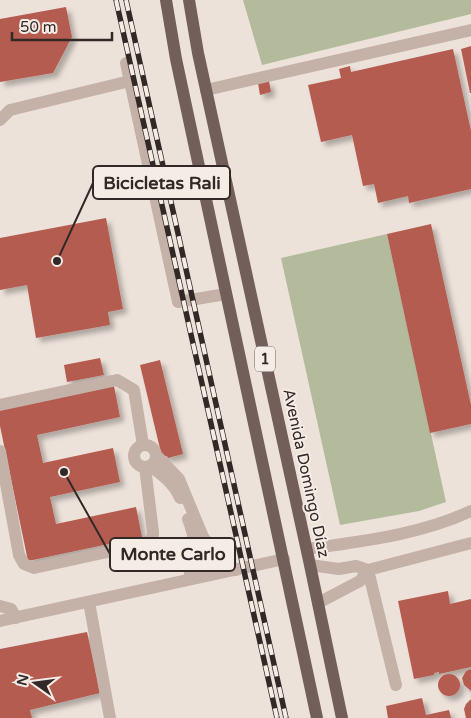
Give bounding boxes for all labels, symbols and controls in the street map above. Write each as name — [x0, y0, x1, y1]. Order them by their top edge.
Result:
scale bar — [12, 10, 112, 42]
text: 50 m — [20, 18, 57, 36]
callout: Bicicletas Rali — [93, 166, 230, 199]
text: Bicicletas Rali — [103, 172, 221, 194]
road number: 1 — [255, 346, 275, 372]
street label: Avenida Domingo Díaz — [278, 387, 334, 560]
callout: Monte Carlo — [110, 538, 235, 571]
text: Monte Carlo — [120, 543, 226, 565]
north arrow — [10, 658, 60, 708]
text: N — [13, 672, 32, 687]

